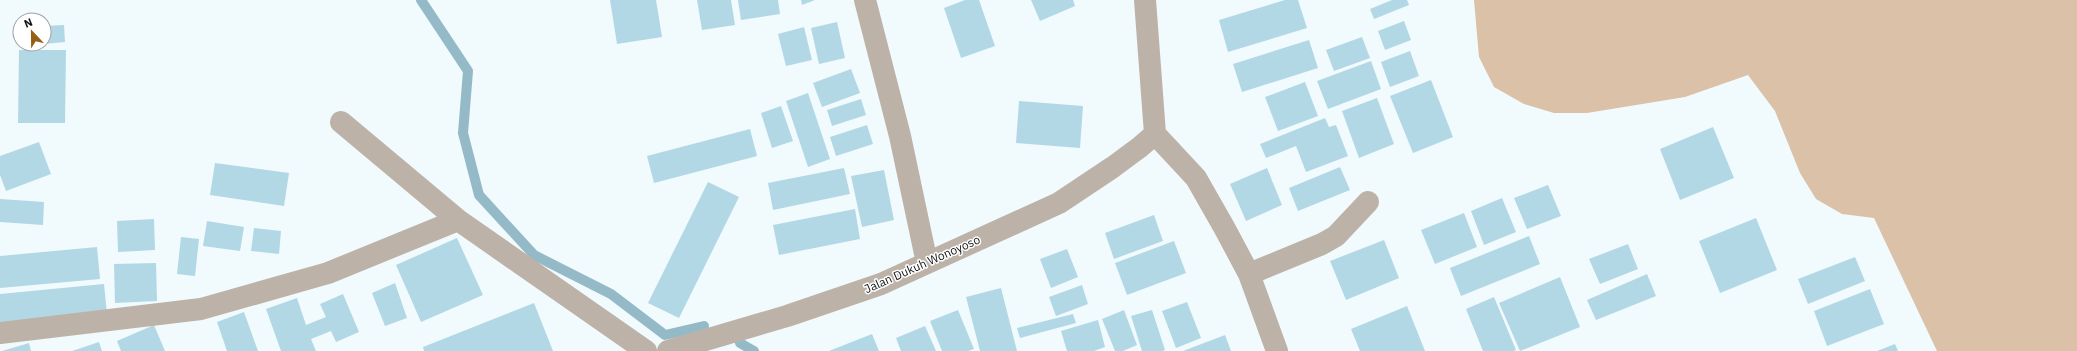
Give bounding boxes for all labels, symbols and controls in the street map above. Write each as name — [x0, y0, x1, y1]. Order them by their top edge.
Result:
north arrow — [12, 12, 52, 52]
text: N — [22, 15, 35, 31]
street label: Jalan Dukuh Wonoyoso — [862, 232, 983, 296]

